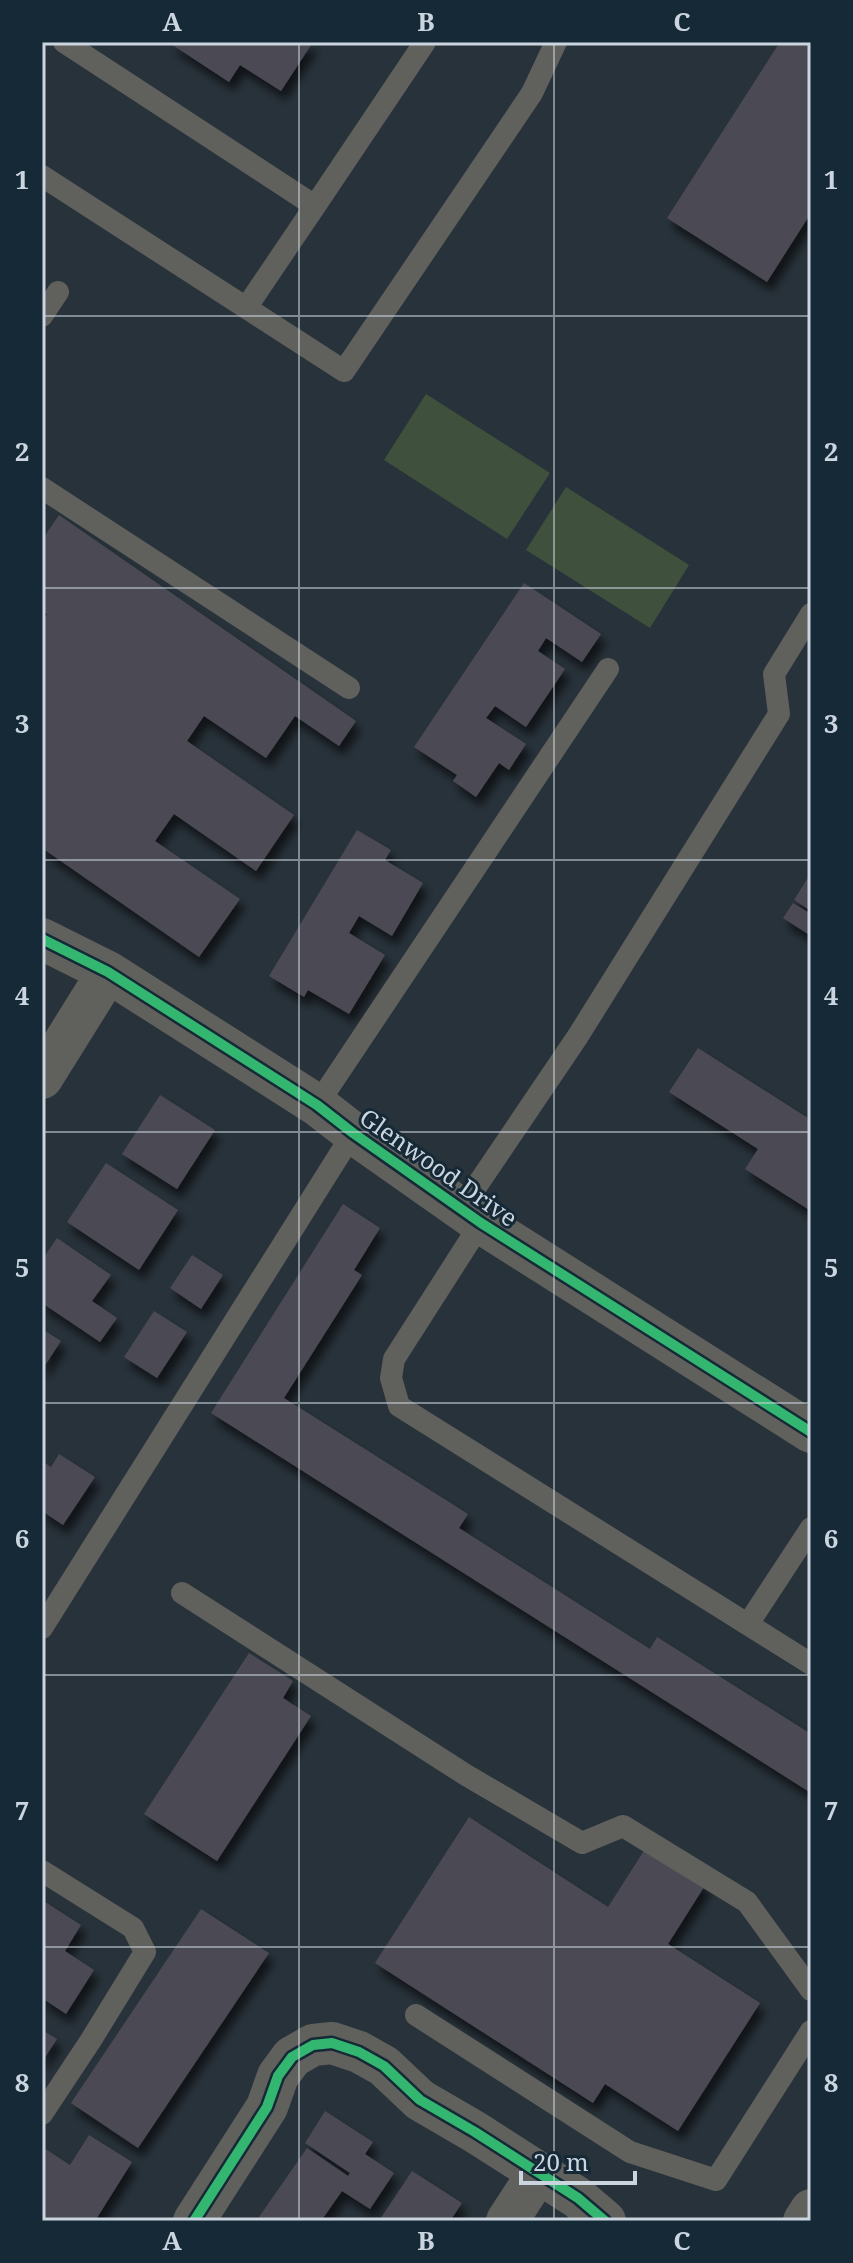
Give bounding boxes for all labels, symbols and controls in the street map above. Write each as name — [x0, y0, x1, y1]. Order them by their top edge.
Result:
text: A — [162, 3, 182, 39]
text: B — [417, 3, 435, 39]
text: C — [673, 3, 691, 39]
text: 1 — [15, 161, 29, 197]
text: 1 — [824, 161, 838, 197]
text: 2 — [15, 433, 29, 469]
text: 2 — [824, 433, 838, 469]
text: 3 — [15, 705, 29, 741]
text: 3 — [824, 705, 838, 741]
text: 4 — [15, 977, 30, 1013]
text: 4 — [824, 977, 839, 1013]
street label: Glenwood Drive — [354, 1100, 524, 1234]
text: 5 — [15, 1249, 29, 1285]
text: 5 — [824, 1249, 838, 1285]
text: 6 — [15, 1520, 29, 1556]
text: 6 — [824, 1520, 838, 1556]
text: 7 — [15, 1792, 29, 1828]
text: 7 — [824, 1792, 838, 1828]
text: 8 — [15, 2064, 29, 2100]
text: 8 — [824, 2064, 838, 2100]
scale bar — [521, 2135, 635, 2185]
text: 20 m — [533, 2145, 589, 2178]
text: A — [162, 2222, 182, 2258]
text: B — [417, 2222, 435, 2258]
text: C — [673, 2222, 691, 2258]

